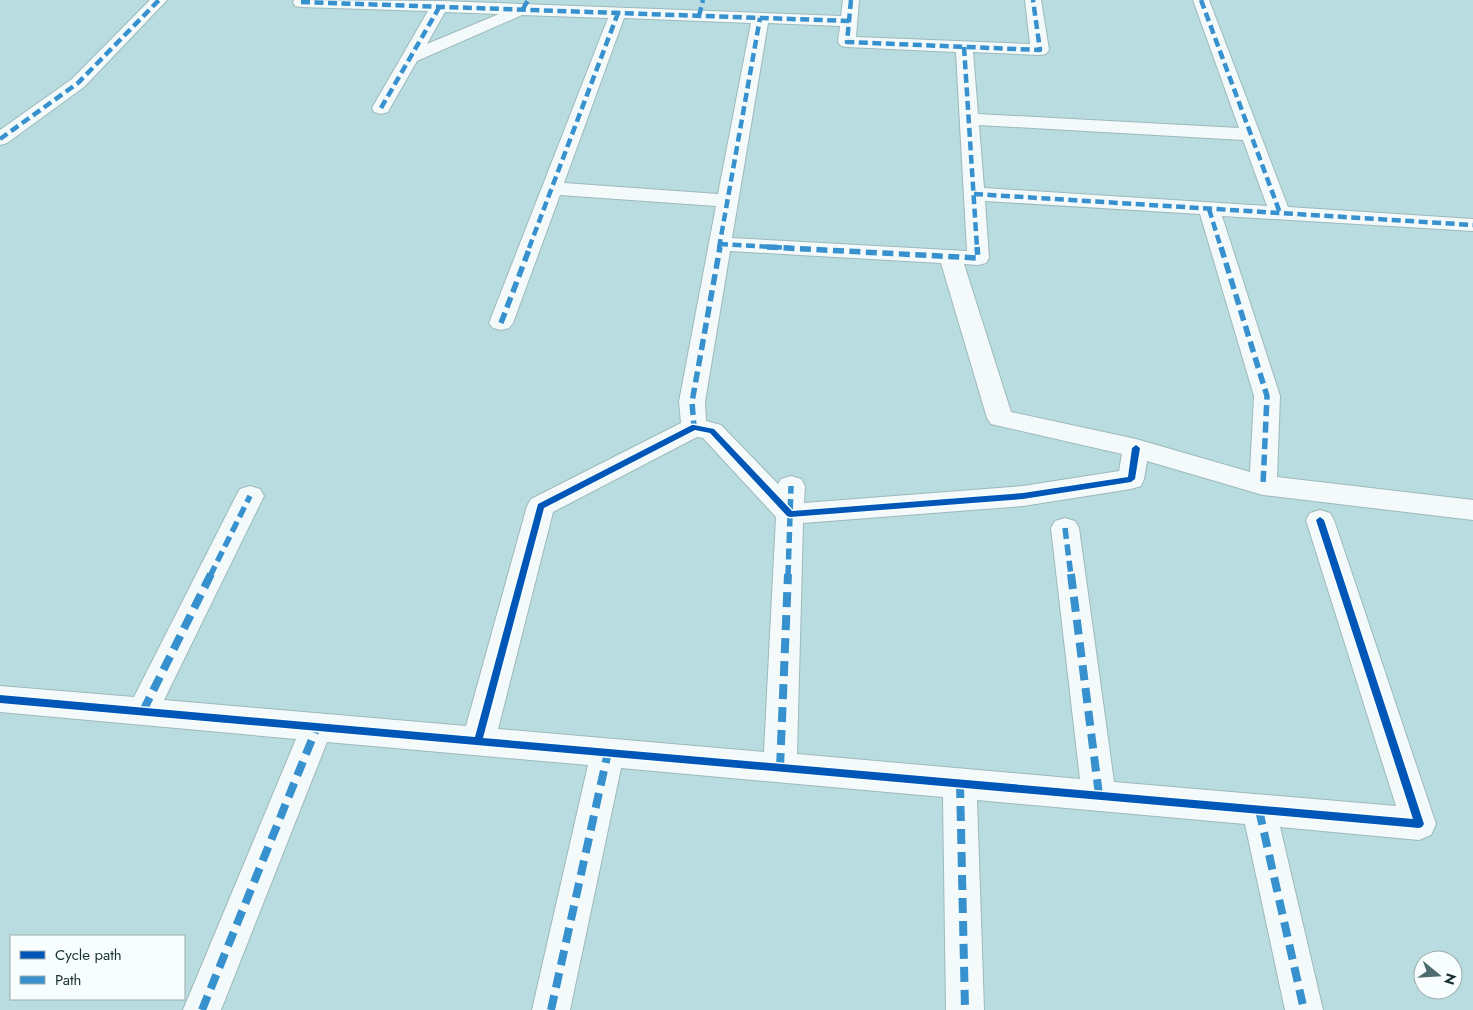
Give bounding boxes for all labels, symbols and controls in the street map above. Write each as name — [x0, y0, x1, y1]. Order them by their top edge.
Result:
legend — [10, 935, 185, 1000]
text: Cycle path — [55, 944, 122, 966]
north arrow — [1413, 950, 1463, 1000]
text: Path — [55, 969, 81, 991]
text: N — [1439, 971, 1462, 987]

